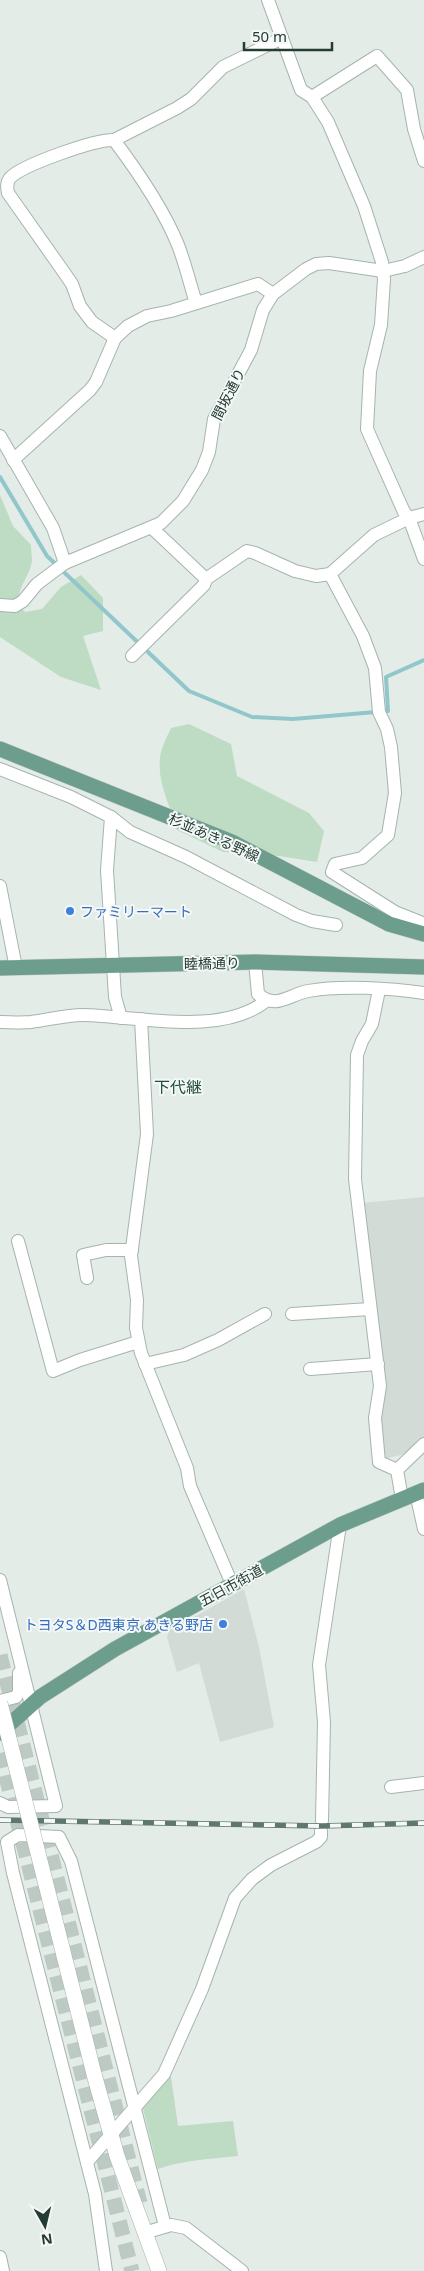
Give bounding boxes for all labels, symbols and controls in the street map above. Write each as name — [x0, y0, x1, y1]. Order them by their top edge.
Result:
scale bar — [244, 20, 332, 52]
text: 50 m — [252, 26, 287, 46]
street label: 間坂通り — [207, 365, 249, 423]
street label: 杉並あきる野線 — [165, 808, 263, 866]
place label: ファミリーマート — [80, 902, 192, 921]
marker: ファミリーマート — [64, 905, 76, 917]
street label: 睦橋通り — [184, 953, 240, 973]
district label: 下代継 — [154, 1076, 202, 1098]
street label: 五日市街道 — [196, 1560, 266, 1610]
place label: トヨタS＆D西東京 あきる野店 — [24, 1615, 213, 1634]
marker: トヨタS＆D西東京 あきる野店 — [217, 1618, 229, 1630]
north arrow — [20, 2201, 70, 2251]
text: N — [40, 2229, 54, 2250]

